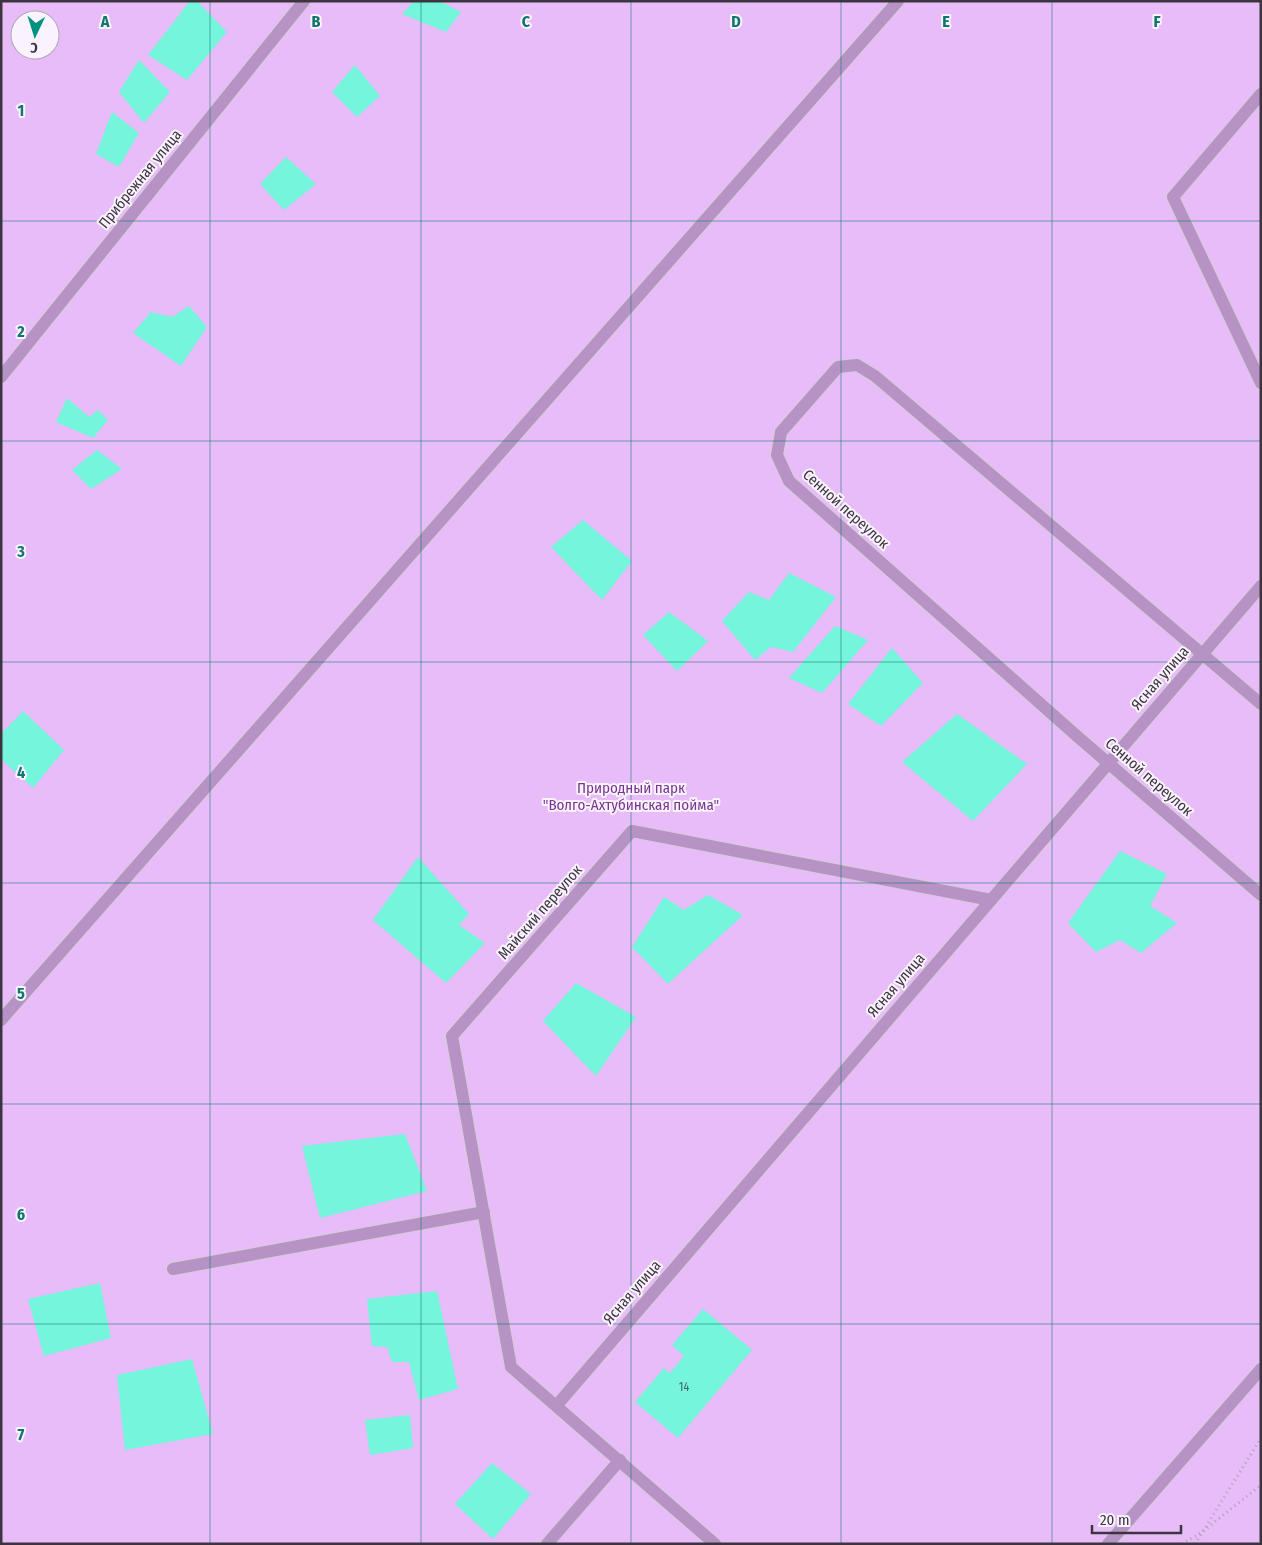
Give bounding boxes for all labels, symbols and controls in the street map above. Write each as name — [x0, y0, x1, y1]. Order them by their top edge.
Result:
north arrow — [10, 10, 60, 60]
text: A — [100, 12, 110, 31]
text: B — [312, 12, 321, 31]
text: C — [522, 12, 531, 31]
text: D — [731, 12, 741, 31]
text: E — [942, 12, 950, 31]
text: F — [1153, 12, 1161, 31]
text: С — [29, 39, 38, 56]
text: 1 — [18, 101, 24, 120]
street label: Прибрежная улица — [95, 126, 185, 232]
text: 2 — [16, 322, 25, 341]
street label: Сенной переулок — [799, 465, 893, 553]
text: 3 — [16, 542, 25, 561]
street label: Ясная улица — [1127, 642, 1193, 714]
street label: Сенной переулок — [1102, 734, 1196, 820]
text: 4 — [17, 763, 25, 782]
park label: Природный парк "Волго-Ахтубинская пойма" — [543, 779, 719, 814]
street label: Майский переулок — [494, 861, 586, 963]
street label: Ясная улица — [863, 949, 929, 1021]
text: 5 — [17, 984, 25, 1003]
text: 6 — [17, 1205, 25, 1224]
street label: Ясная улица — [599, 1256, 665, 1328]
house number: 14 — [679, 1380, 689, 1394]
text: 7 — [18, 1425, 25, 1444]
scale bar — [1092, 1502, 1181, 1534]
text: 20 m — [1100, 1511, 1130, 1529]

